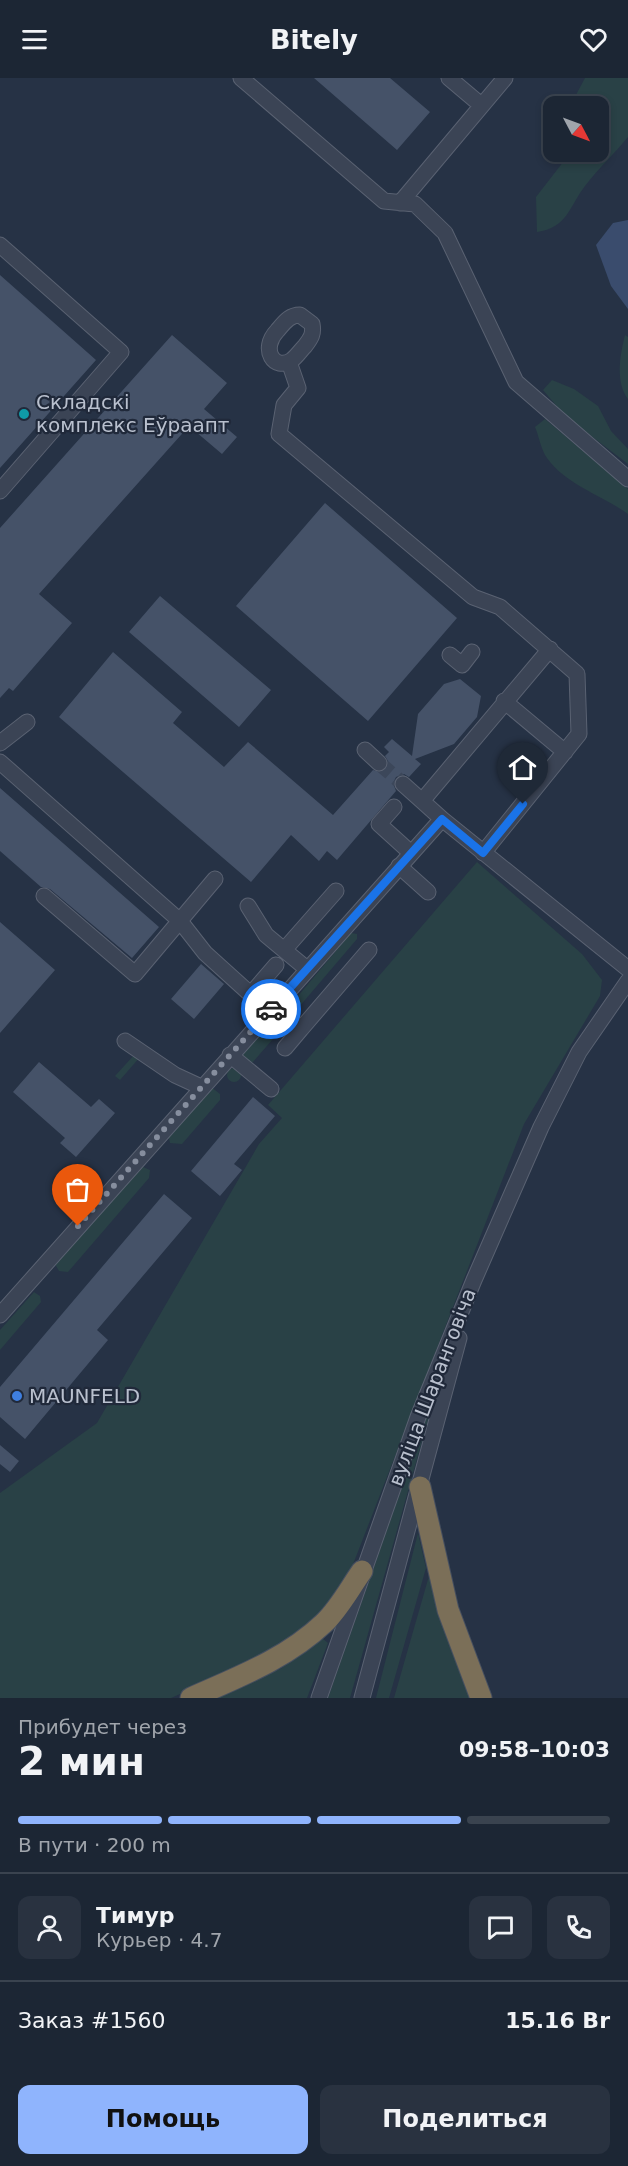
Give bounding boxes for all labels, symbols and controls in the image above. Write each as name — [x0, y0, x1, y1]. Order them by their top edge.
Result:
icon: menu — [18, 23, 51, 56]
icon: heart — [577, 23, 610, 56]
text: Bitely — [270, 24, 358, 55]
north arrow — [543, 96, 609, 162]
map controls — [543, 96, 609, 162]
place label: Складскі комплекс Еўраапт — [36, 390, 230, 437]
marker: Складскі комплекс Еўраапт — [17, 407, 31, 421]
pin — [497, 742, 548, 804]
icon: home — [506, 751, 539, 784]
courier — [241, 979, 301, 1039]
icon: car — [255, 993, 288, 1026]
pin — [52, 1164, 103, 1226]
icon: bag — [61, 1173, 94, 1206]
street label: вуліца Шаранговіча — [383, 1285, 481, 1489]
place label: MAUNFELD — [29, 1384, 140, 1408]
marker: MAUNFELD — [10, 1389, 24, 1403]
text: Прибудет через — [18, 1715, 187, 1739]
text: 09:58–10:03 — [459, 1737, 610, 1762]
text: 2 мин — [18, 1739, 145, 1784]
text: В пути · 200 m — [18, 1833, 171, 1857]
button: person — [18, 1896, 81, 1959]
button: chat — [469, 1896, 532, 1959]
button: phone — [547, 1896, 610, 1959]
text: Тимур — [96, 1903, 175, 1928]
text: Курьер · 4.7 — [96, 1928, 222, 1952]
text: Заказ #1560 — [18, 2008, 165, 2033]
text: 15.16 Br — [505, 2008, 610, 2033]
button: Помощь — [18, 2085, 308, 2154]
button: Поделиться — [320, 2085, 610, 2154]

